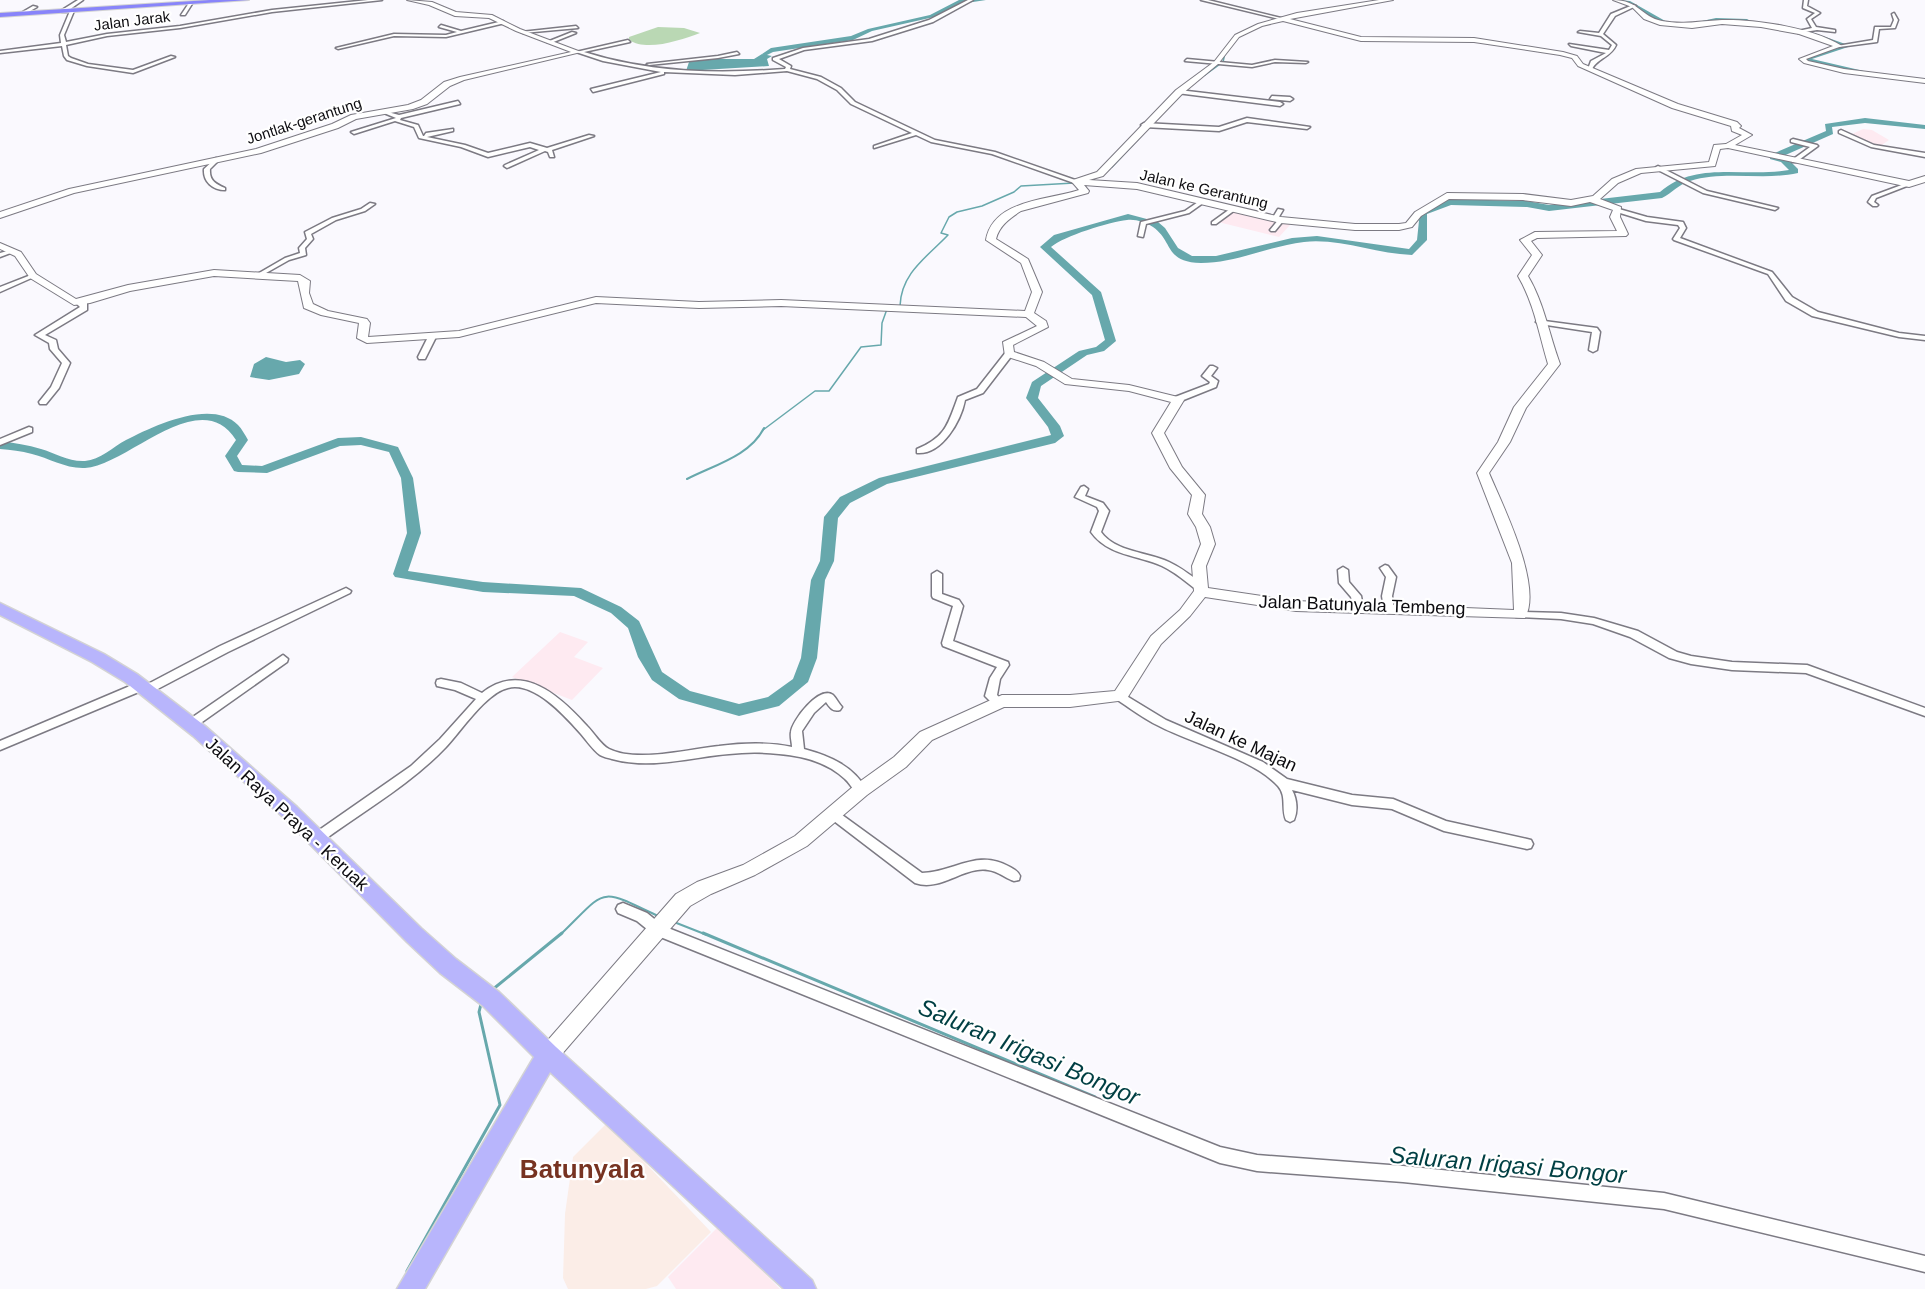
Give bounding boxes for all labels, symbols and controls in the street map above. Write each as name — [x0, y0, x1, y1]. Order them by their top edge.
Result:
street label: Jalan Jarak — [93, 7, 172, 34]
street label: Jontlak-gerantung — [244, 94, 364, 147]
street label: Jalan ke Gerantung — [1138, 166, 1270, 212]
street label: Jalan Batunyala Tembeng — [1258, 591, 1466, 619]
street label: Jalan ke Majan — [1182, 706, 1300, 776]
street label: Jalan Raya Praya - Keruak — [202, 733, 373, 895]
water label: Saluran Irigasi Bongor — [915, 993, 1145, 1111]
water label: Saluran Irigasi Bongor — [1389, 1141, 1629, 1188]
district label: Batunyala — [520, 1154, 645, 1184]

